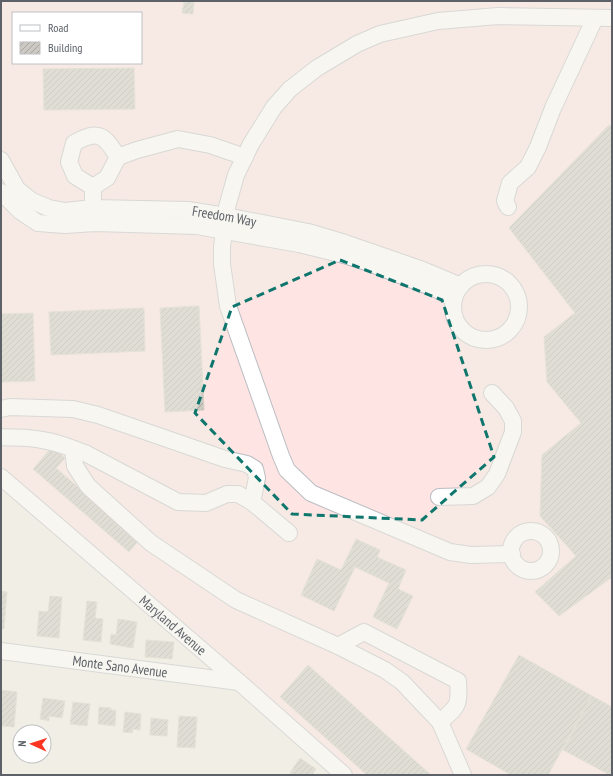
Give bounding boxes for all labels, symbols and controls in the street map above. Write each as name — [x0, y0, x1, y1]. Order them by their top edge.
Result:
legend — [12, 12, 142, 64]
text: Road — [48, 20, 68, 35]
text: Building — [48, 40, 83, 55]
street label: Freedom Way — [191, 202, 259, 231]
street label: Maryland Avenue — [136, 591, 210, 659]
street label: Monte Sano Avenue — [71, 651, 169, 682]
north arrow — [12, 724, 52, 764]
text: N — [15, 740, 29, 747]

